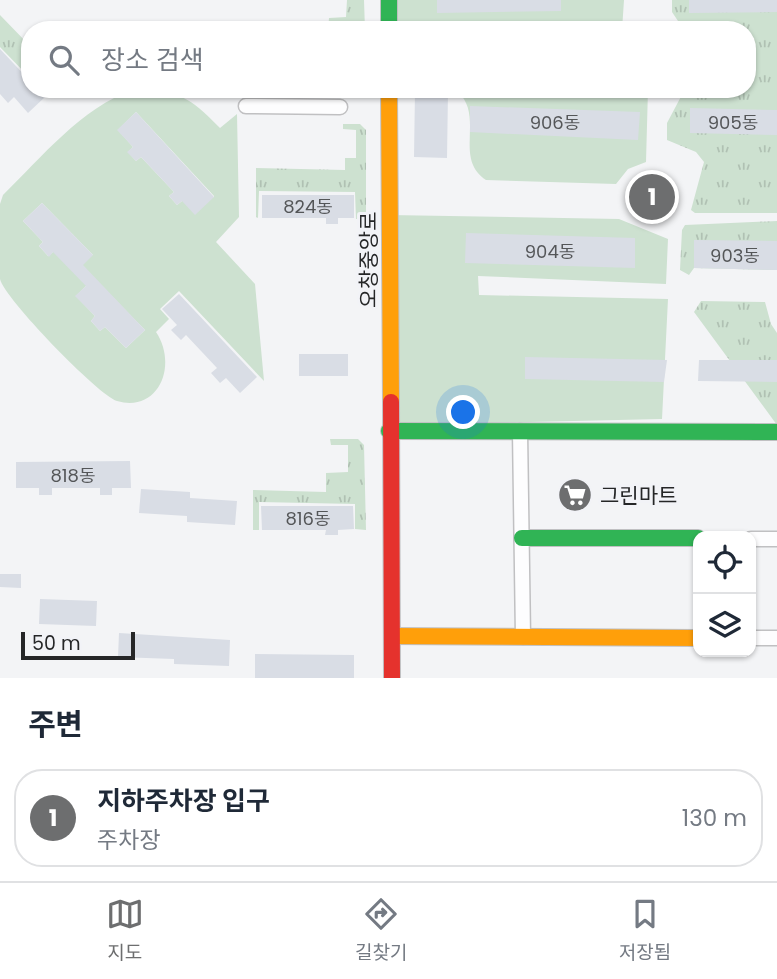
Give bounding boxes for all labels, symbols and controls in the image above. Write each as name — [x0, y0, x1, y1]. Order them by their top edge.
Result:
search box — [21, 21, 756, 98]
icon: search — [45, 41, 83, 79]
text: 장소 검색 — [101, 42, 204, 78]
house number: 906동 — [530, 110, 580, 135]
house number: 905동 — [708, 110, 758, 135]
pin: 1 — [629, 171, 675, 223]
house number: 824동 — [283, 194, 333, 219]
street label: 오창중앙로 — [354, 212, 383, 308]
house number: 904동 — [525, 239, 575, 264]
house number: 903동 — [710, 243, 760, 268]
your location — [446, 395, 480, 429]
house number: 818동 — [50, 463, 96, 488]
supermarket icon: 그린마트 — [556, 476, 594, 514]
place label: 그린마트 — [600, 481, 677, 510]
house number: 816동 — [285, 506, 331, 531]
map controls — [693, 531, 756, 657]
button: locate — [693, 531, 756, 594]
button: layers — [693, 594, 756, 657]
scale bar — [21, 629, 135, 661]
text: 50 m — [32, 630, 81, 657]
text: 주변 — [28, 703, 83, 746]
text: 지하주차장 입구 — [97, 783, 270, 819]
text: 1 — [49, 802, 57, 834]
text: 130 m — [682, 802, 747, 834]
text: 주차장 — [97, 824, 160, 856]
tab: 지도 — [106, 895, 144, 967]
tab: 길찾기 — [355, 895, 407, 967]
tab: 저장됨 — [619, 895, 671, 967]

